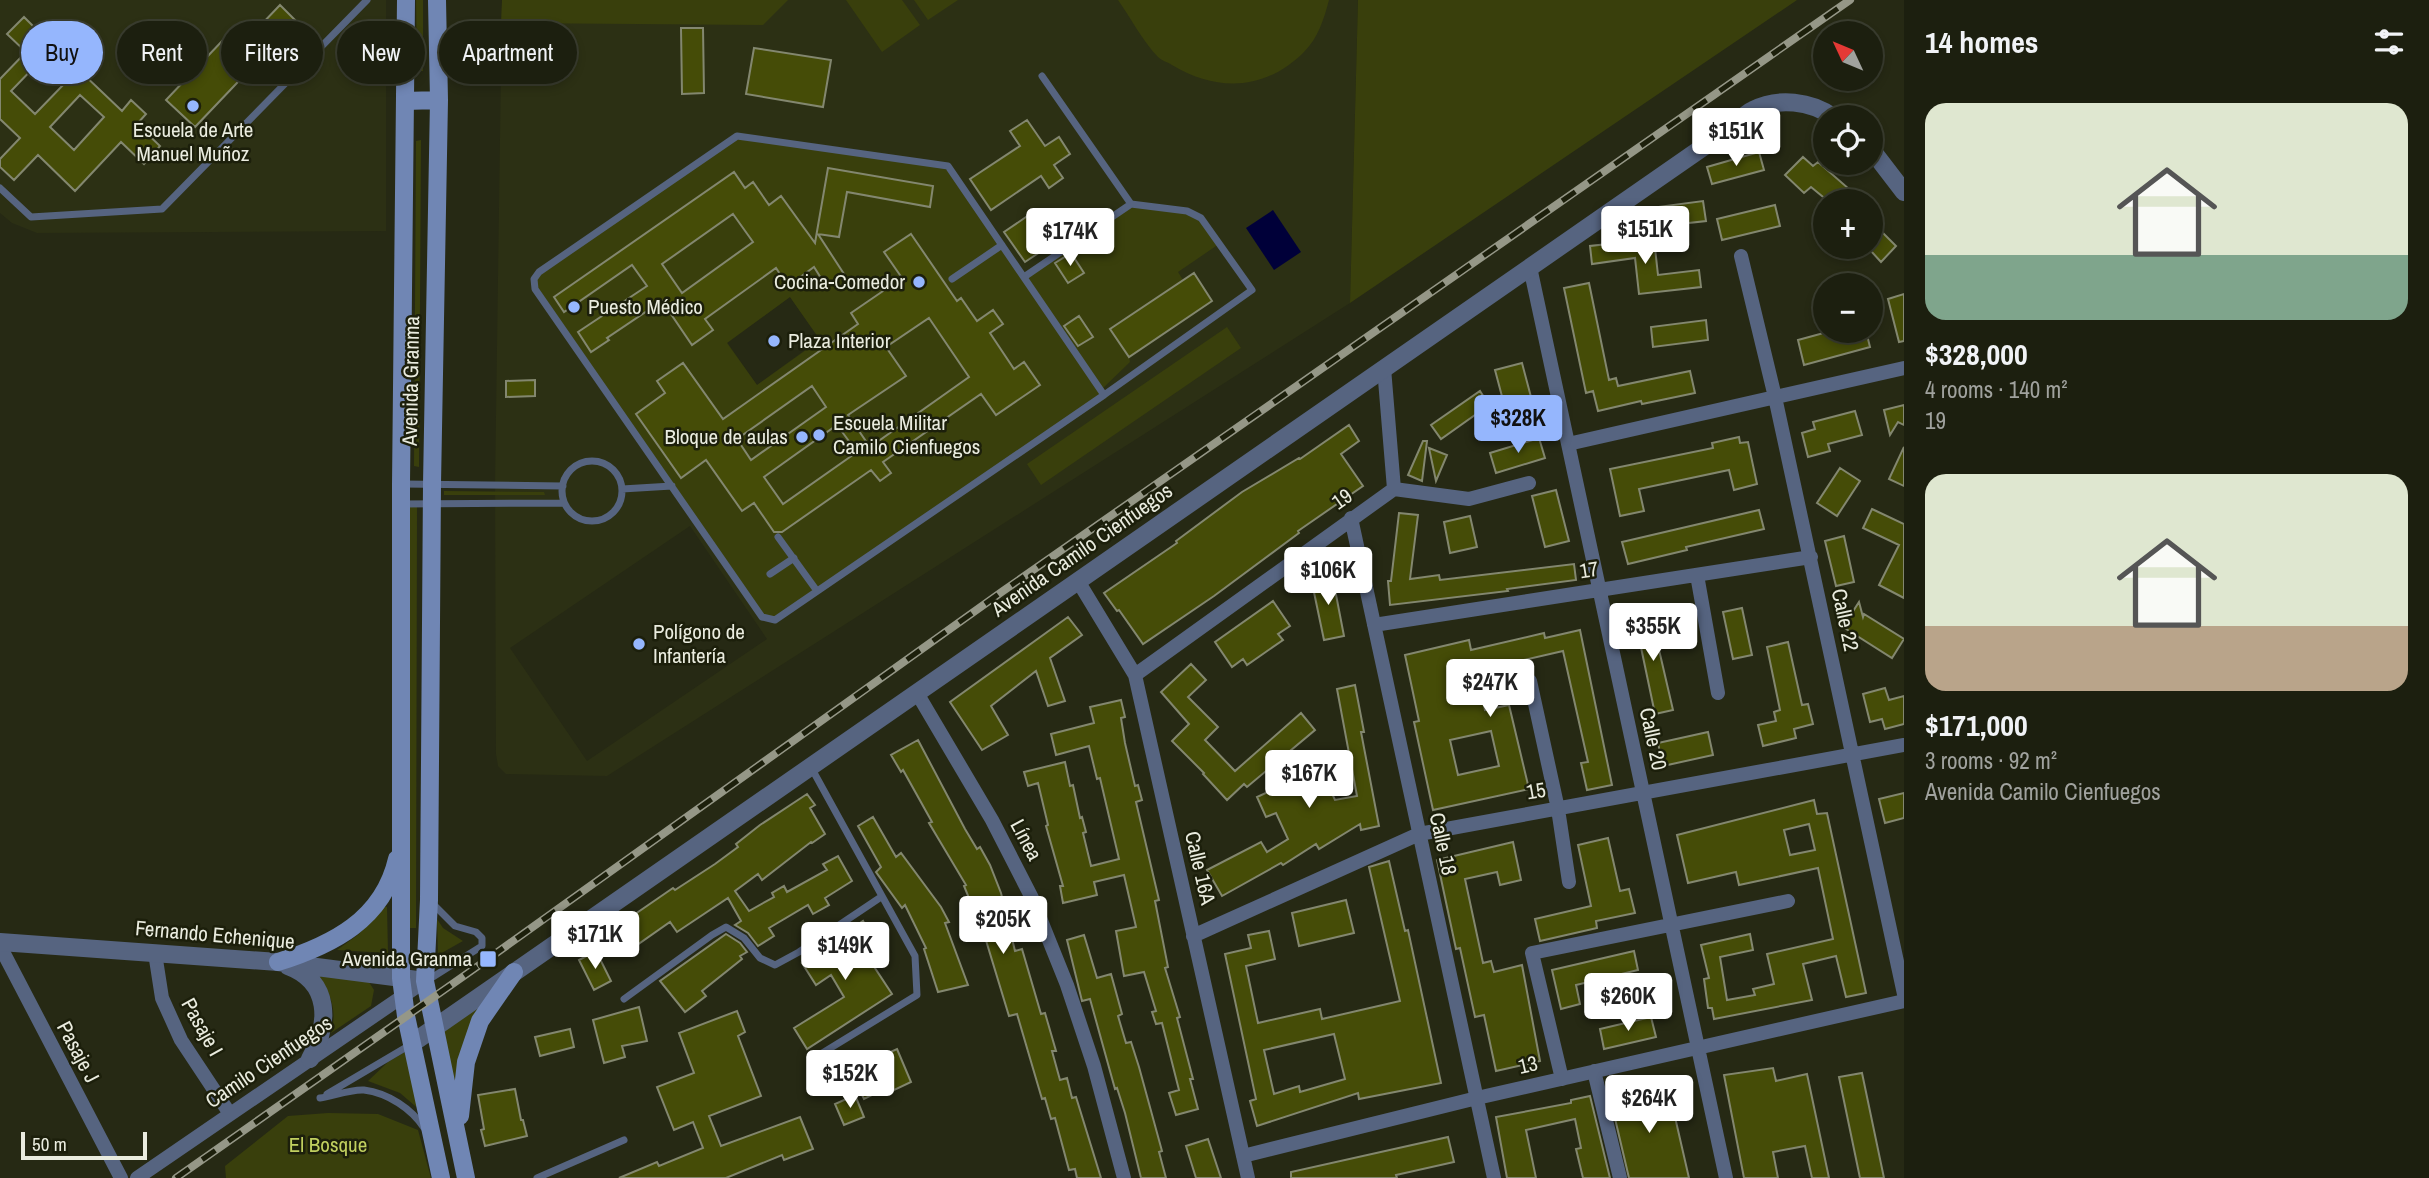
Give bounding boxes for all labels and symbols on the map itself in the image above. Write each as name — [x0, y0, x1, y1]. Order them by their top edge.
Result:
north arrow — [1813, 21, 1883, 91]
marker: Escuela de Arte Manuel Muñoz — [185, 98, 201, 114]
pin: $151K — [1687, 108, 1785, 168]
place label: Escuela de Arte Manuel Muñoz — [133, 115, 253, 168]
pin: $151K — [1596, 206, 1694, 266]
pin: $174K — [1021, 208, 1119, 268]
place label: Cocina-Comedor — [774, 267, 905, 296]
marker: Cocina-Comedor — [911, 274, 927, 290]
place label: Puesto Médico — [588, 292, 703, 321]
marker: Puesto Médico — [566, 299, 582, 315]
street label: Avenida Granma — [395, 315, 426, 447]
place label: Plaza Interior — [788, 326, 891, 355]
marker: Plaza Interior — [766, 333, 782, 349]
pin: $328K — [1469, 396, 1567, 455]
place label: Escuela Militar Camilo Cienfuegos — [833, 408, 980, 461]
place label: Bloque de aulas — [664, 422, 788, 451]
marker: Escuela Militar Camilo Cienfuegos — [811, 427, 827, 443]
marker: Bloque de aulas — [794, 429, 810, 445]
street label: Avenida Camilo Cienfuegos — [984, 476, 1178, 624]
street label: 19 — [1326, 481, 1358, 516]
pin: $106K — [1279, 548, 1377, 607]
street label: 17 — [1577, 554, 1601, 585]
street label: Calle 22 — [1825, 586, 1866, 654]
pin: $355K — [1604, 604, 1702, 663]
place label: Polígono de Infantería — [653, 617, 745, 670]
marker: Polígono de Infantería — [631, 636, 647, 652]
pin: $247K — [1441, 660, 1539, 719]
street label: Calle 20 — [1633, 705, 1674, 773]
pin: $167K — [1260, 750, 1358, 810]
street label: 15 — [1524, 775, 1548, 806]
street label: Calle 18 — [1423, 810, 1464, 878]
street label: Línea — [1004, 814, 1050, 866]
street label: Calle 16A — [1178, 828, 1223, 908]
pin: $205K — [954, 897, 1052, 956]
pin: $171K — [546, 912, 644, 971]
street label: Fernando Echenique — [134, 913, 296, 956]
pin: $149K — [796, 922, 894, 982]
place label: Avenida Granma — [341, 944, 472, 973]
marker: Avenida Granma — [478, 949, 498, 969]
pin: $260K — [1579, 974, 1677, 1033]
street label: Pasaje I — [175, 993, 230, 1061]
street label: Camilo Cienfuegos — [200, 1008, 338, 1115]
street label: Pasaje J — [50, 1016, 107, 1088]
street label: 13 — [1515, 1048, 1540, 1081]
pin: $152K — [801, 1050, 899, 1110]
pin: $264K — [1600, 1076, 1698, 1135]
scale bar — [21, 1129, 147, 1161]
park label: El Bosque — [289, 1130, 367, 1159]

